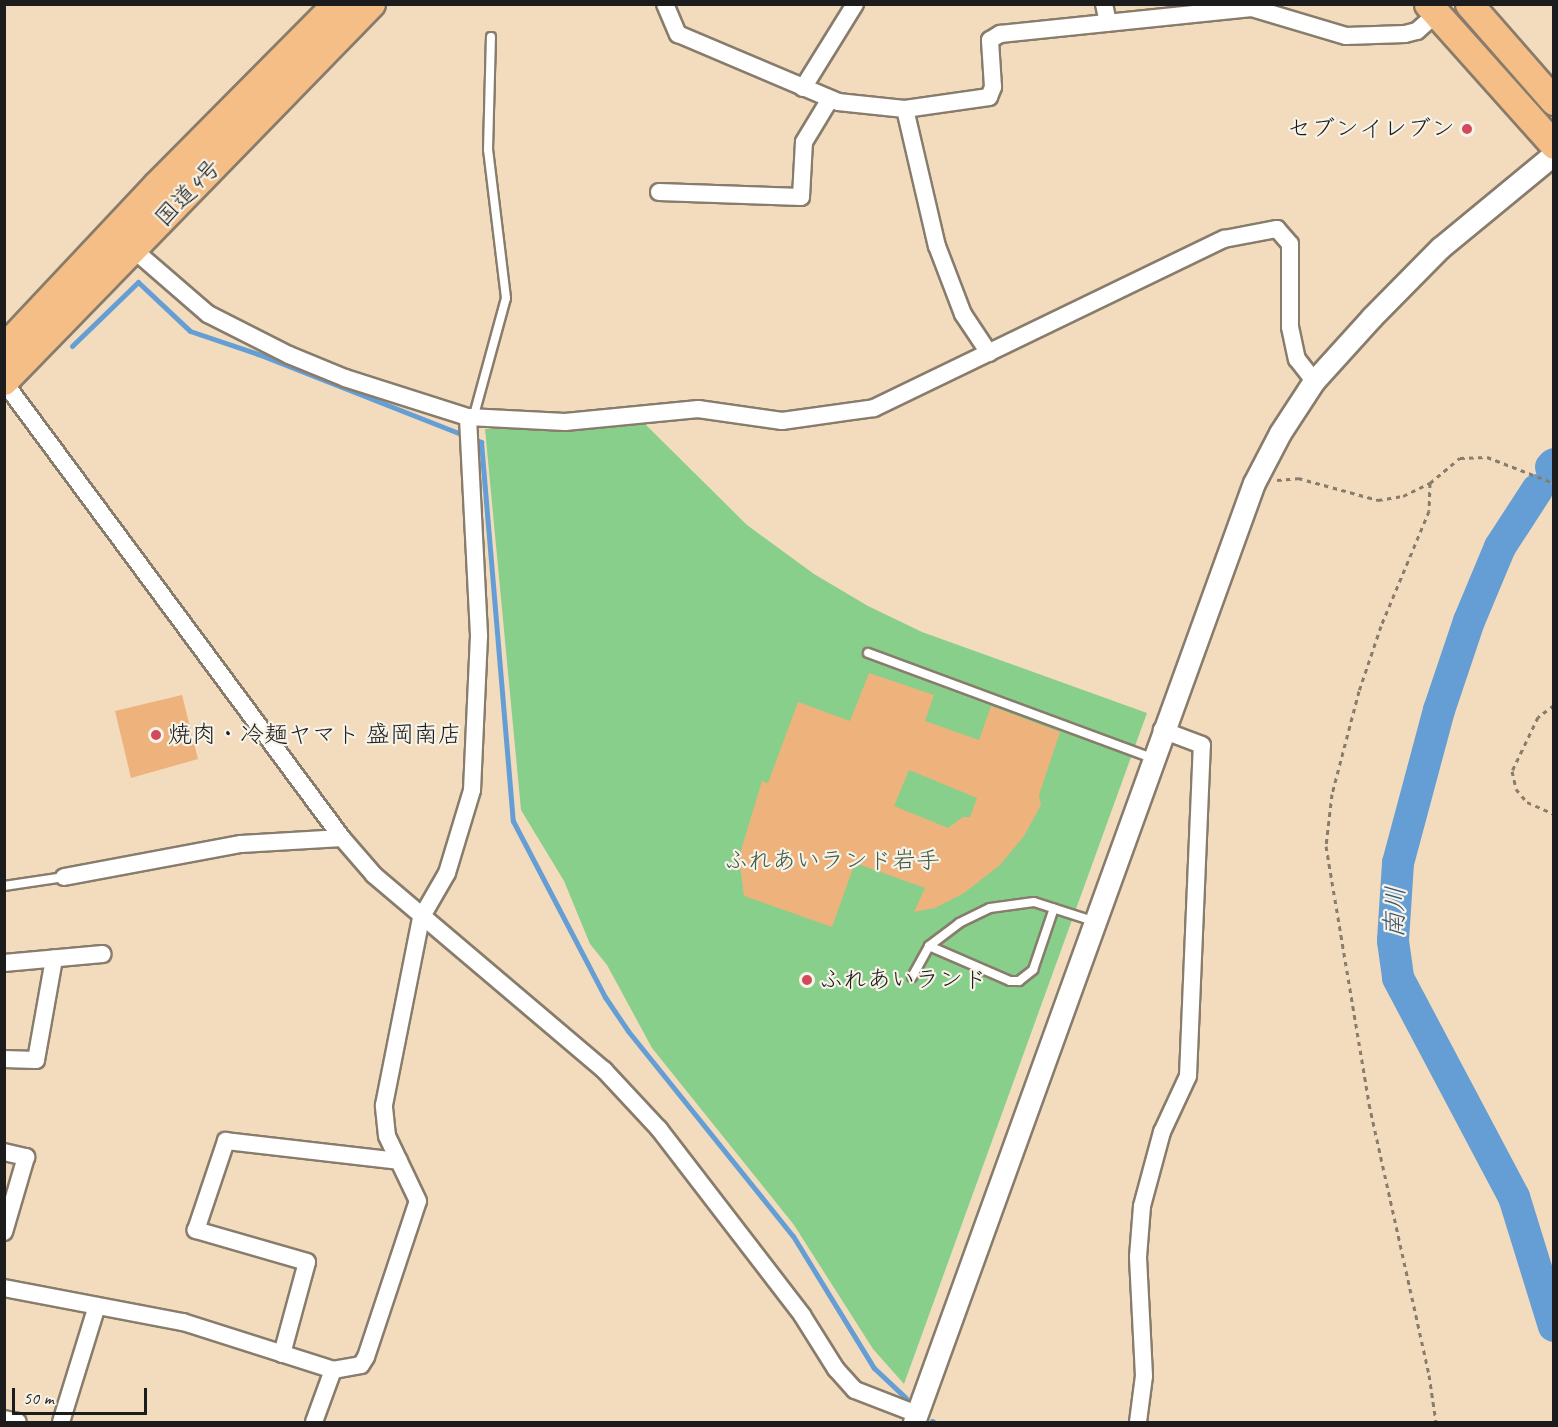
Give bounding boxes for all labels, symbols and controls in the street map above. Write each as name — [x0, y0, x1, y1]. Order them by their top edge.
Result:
place label: セブンイレブン — [1287, 115, 1455, 143]
marker: セブンイレブン — [1460, 122, 1474, 136]
street label: 国道4号 — [149, 153, 227, 233]
place label: 焼肉・冷麺ヤマト 盛岡南店 — [168, 721, 462, 749]
marker: 焼肉・冷麺ヤマト 盛岡南店 — [149, 728, 163, 742]
park label: ふれあいランド岩手 — [724, 847, 940, 875]
water label: 南川 — [1379, 885, 1411, 939]
place label: ふれあいランド — [819, 966, 987, 994]
marker: ふれあいランド — [800, 973, 814, 987]
scale bar — [15, 1376, 150, 1414]
text: 50 m — [23, 1387, 54, 1409]

